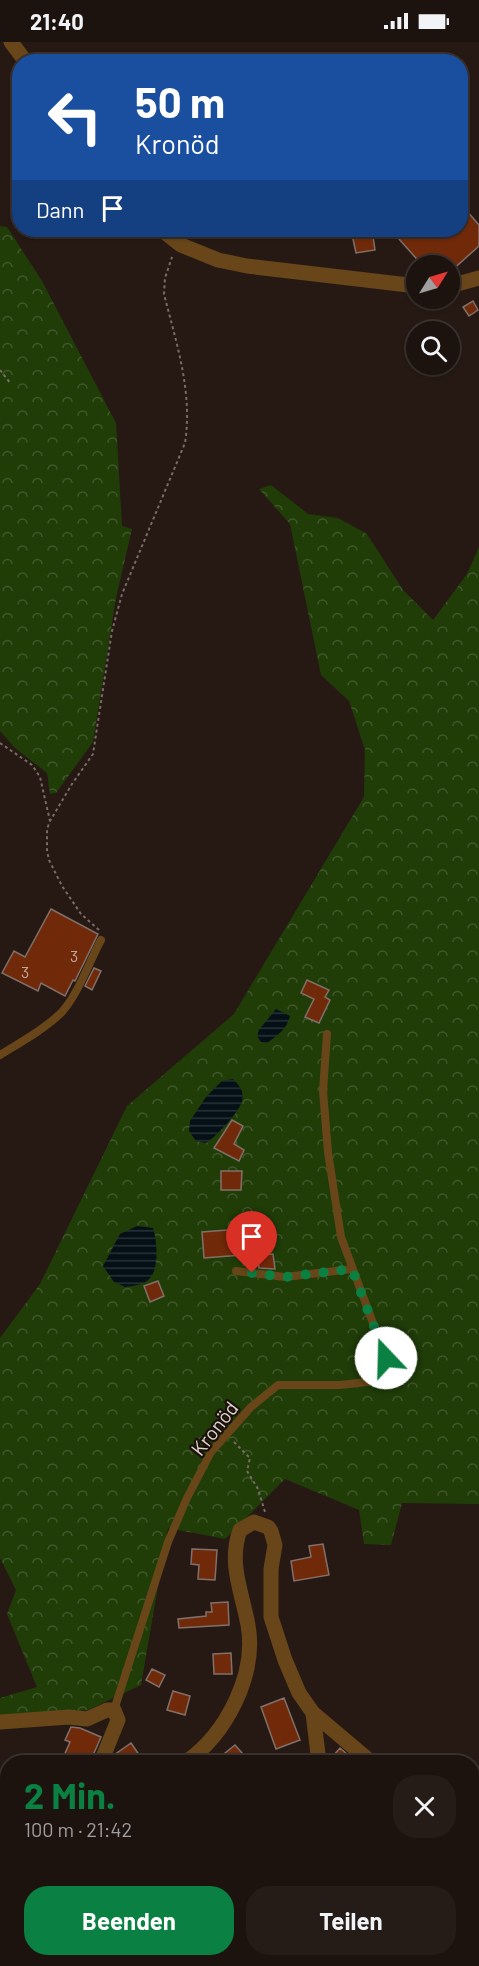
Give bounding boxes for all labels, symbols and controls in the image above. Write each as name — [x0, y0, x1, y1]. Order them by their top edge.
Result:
text: 21:40 — [30, 8, 84, 34]
text: 50 m — [135, 76, 225, 126]
icon: left — [36, 78, 114, 156]
text: Kronöd — [135, 127, 219, 159]
icon: arrive — [96, 192, 129, 225]
text: Dann — [36, 196, 84, 222]
north arrow — [406, 255, 460, 309]
map controls — [406, 255, 460, 375]
button: search — [406, 321, 460, 375]
house number: 3 — [70, 946, 78, 965]
house number: 3 — [21, 962, 29, 981]
pin — [226, 1211, 277, 1273]
icon: arrive — [235, 1220, 268, 1253]
position arrow — [354, 1326, 418, 1390]
street label: Kronöd — [185, 1396, 243, 1460]
text: 2 Min. — [24, 1773, 115, 1816]
button: close — [393, 1775, 456, 1838]
text: 100 m · 21:42 — [24, 1817, 132, 1841]
button: Beenden — [24, 1886, 234, 1955]
button: Teilen — [246, 1886, 456, 1955]

